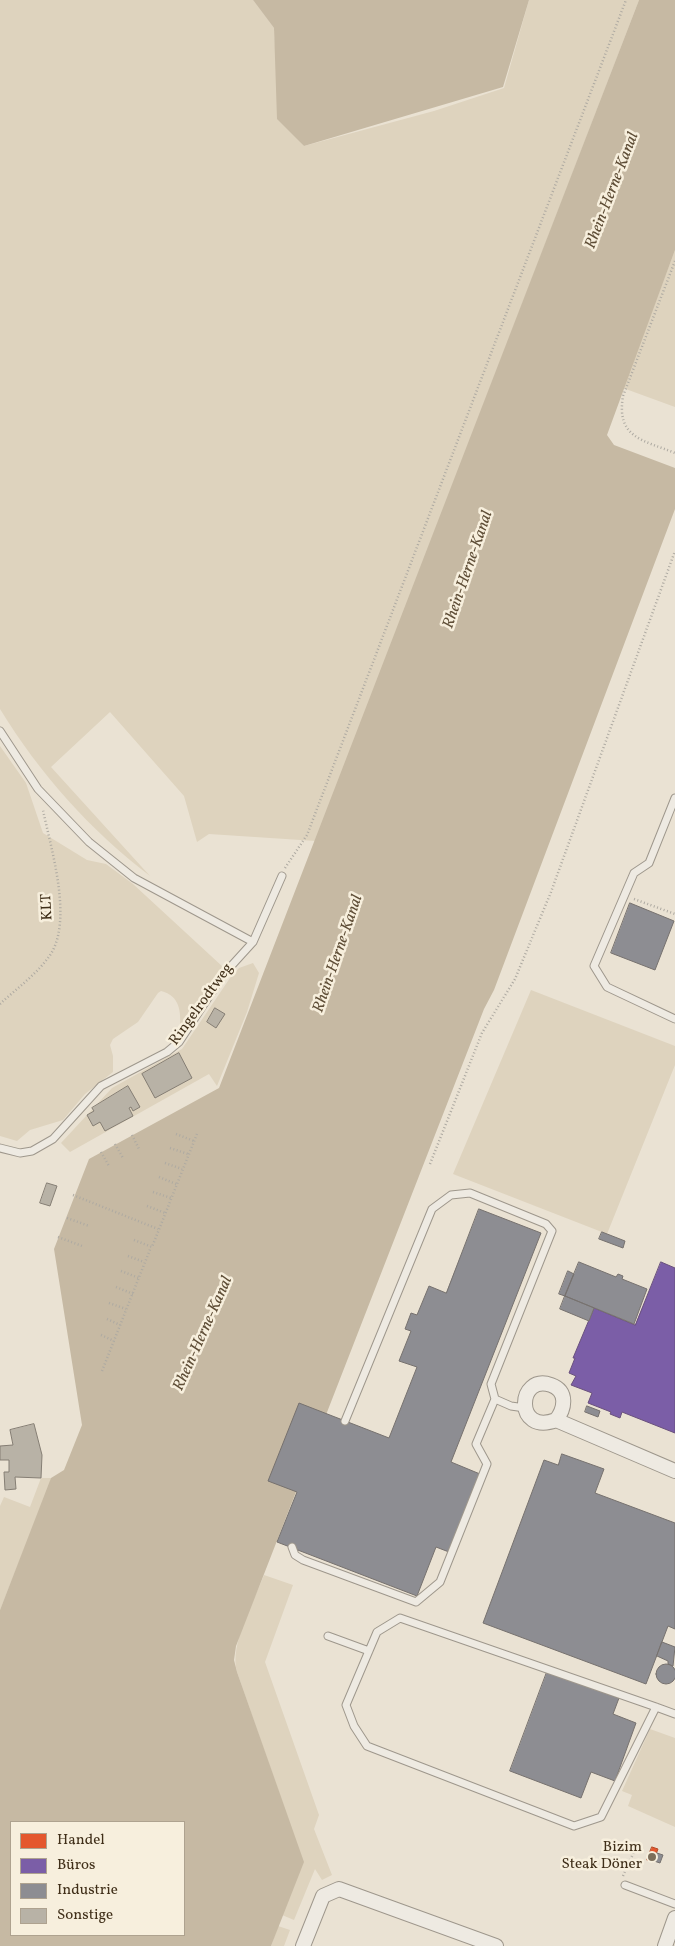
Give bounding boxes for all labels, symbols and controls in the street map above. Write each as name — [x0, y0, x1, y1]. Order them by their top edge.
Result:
water label: Rhein-Herne-Kanal — [582, 130, 644, 252]
water label: Rhein-Herne-Kanal — [440, 509, 498, 631]
street label: KLT — [38, 893, 58, 921]
water label: Rhein-Herne-Kanal — [310, 893, 368, 1015]
street label: Ringelrodtweg — [166, 960, 238, 1050]
water label: Rhein-Herne-Kanal — [170, 1274, 238, 1394]
legend — [10, 1821, 185, 1936]
text: Handel — [57, 1830, 105, 1851]
place label: Bizim Steak Döner — [562, 1839, 642, 1874]
marker: Bizim Steak Döner — [646, 1851, 658, 1863]
text: Büros — [57, 1855, 96, 1876]
text: Industrie — [57, 1880, 118, 1901]
text: Sonstige — [57, 1905, 113, 1926]

